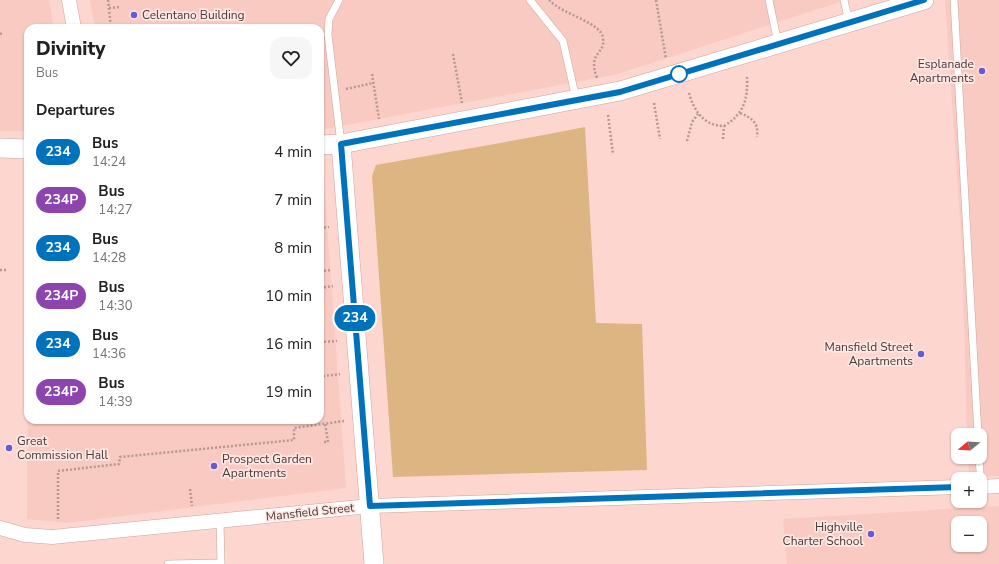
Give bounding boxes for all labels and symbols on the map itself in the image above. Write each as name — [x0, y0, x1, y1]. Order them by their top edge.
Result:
place label: Celentano Building — [142, 7, 245, 23]
marker: Celentano Building — [129, 10, 139, 20]
place label: Esplanade Apartments — [910, 56, 974, 86]
unlabelled marker — [670, 65, 688, 83]
marker: Esplanade Apartments — [977, 66, 987, 76]
line badge: 234 — [332, 305, 378, 331]
place label: Mansfield Street Apartments — [824, 339, 914, 369]
marker: Mansfield Street Apartments — [916, 349, 926, 359]
north arrow — [951, 428, 987, 464]
place label: Great Commission Hall — [17, 433, 109, 463]
marker: Great Commission Hall — [4, 443, 14, 453]
place label: Prospect Garden Apartments — [222, 451, 312, 481]
marker: Prospect Garden Apartments — [209, 461, 219, 471]
street label: Mansfield Street — [265, 499, 356, 525]
place label: Highville Charter School — [783, 519, 863, 549]
marker: Highville Charter School — [866, 529, 876, 539]

